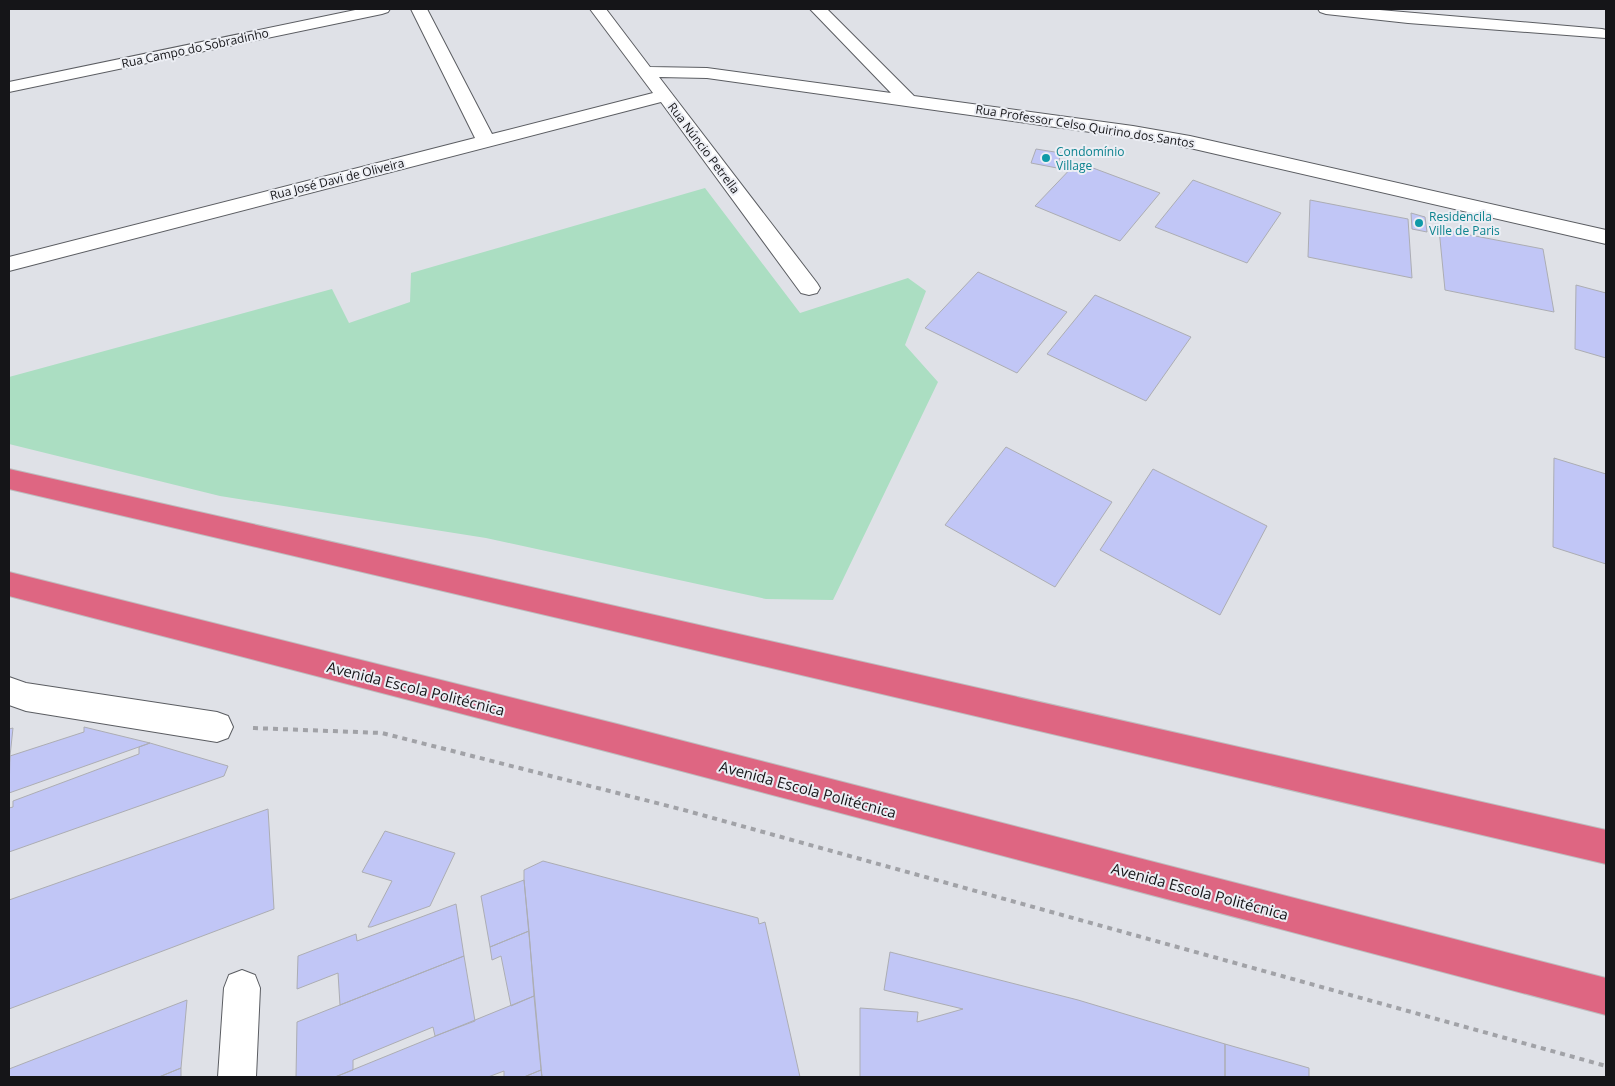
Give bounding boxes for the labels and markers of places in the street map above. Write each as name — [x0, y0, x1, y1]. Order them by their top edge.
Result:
place label: Condomínio Village — [1056, 143, 1124, 174]
marker: Condomínio Village — [1040, 152, 1052, 164]
place label: Residencila Ville de Paris — [1429, 208, 1500, 239]
marker: Residencila Ville de Paris — [1413, 217, 1425, 229]

